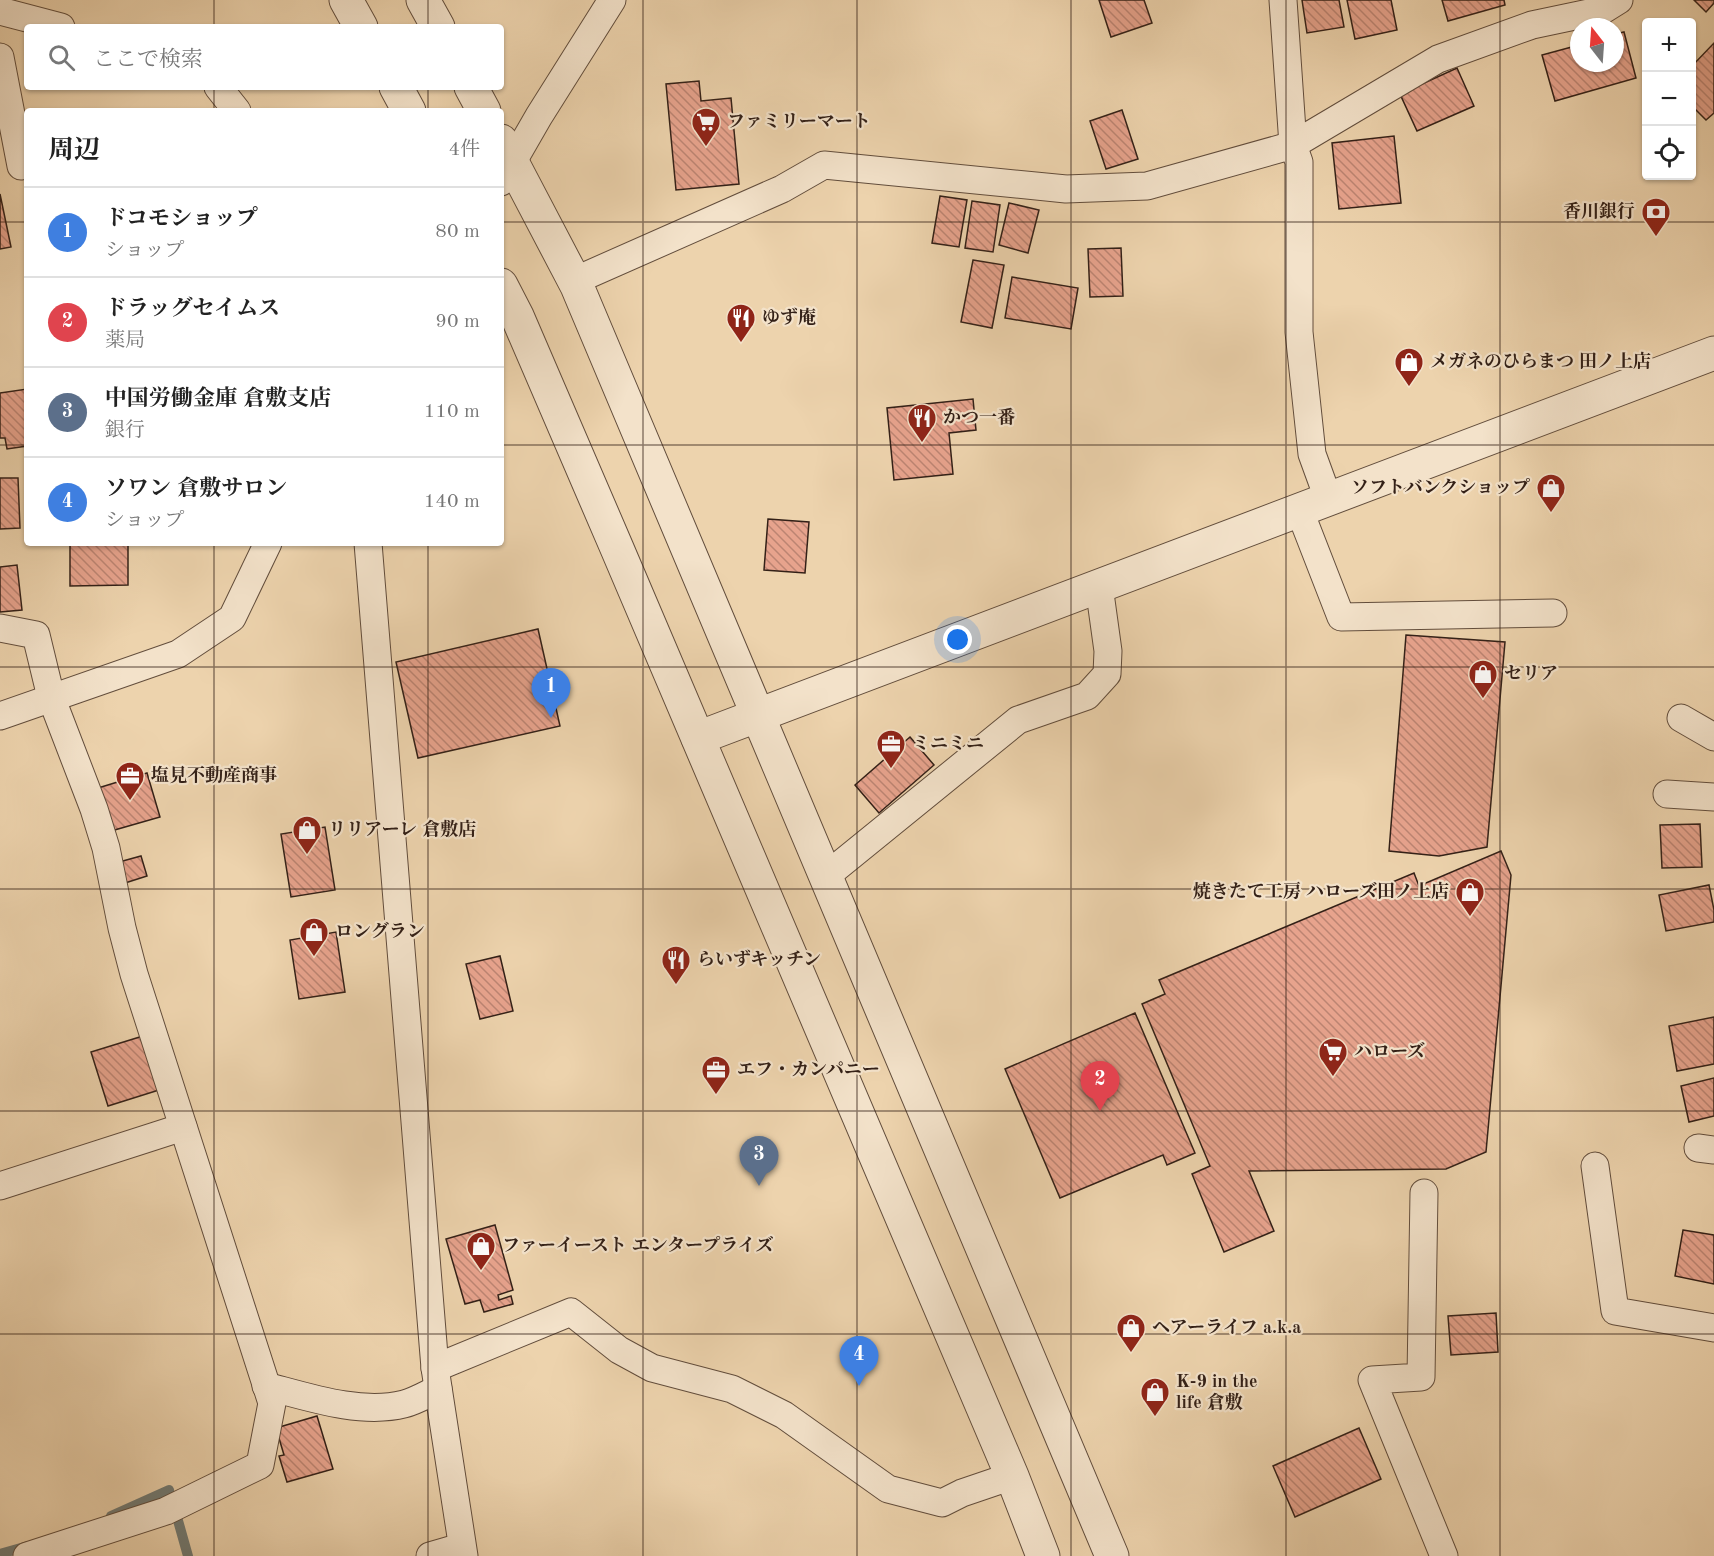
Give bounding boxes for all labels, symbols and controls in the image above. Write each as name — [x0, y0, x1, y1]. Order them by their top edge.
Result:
north arrow — [1570, 18, 1624, 72]
map controls — [1642, 18, 1696, 180]
button: + — [1642, 18, 1696, 72]
search box — [24, 24, 504, 90]
icon: search — [45, 41, 78, 74]
text: ここで検索 — [93, 49, 203, 71]
button: − — [1642, 72, 1696, 126]
supermarket icon: ファミリーマート — [690, 106, 722, 148]
place label: ファミリーマート — [727, 112, 871, 131]
button: locate — [1642, 126, 1696, 180]
text: 周辺 — [48, 138, 100, 164]
text: 4件 — [448, 140, 480, 160]
bank icon: 香川銀行 — [1640, 196, 1672, 238]
place label: 香川銀行 — [1563, 201, 1635, 221]
text: ドコモショップ — [105, 208, 258, 230]
text: 1 — [62, 222, 73, 242]
text: 80 m — [435, 222, 480, 242]
text: ショップ — [105, 241, 185, 261]
text: ドラッグセイムス — [105, 298, 280, 320]
restaurant icon: ゆず庵 — [725, 302, 757, 344]
place label: ゆず庵 — [762, 307, 816, 327]
text: 2 — [62, 312, 73, 332]
text: 90 m — [435, 312, 480, 332]
text: 薬局 — [105, 331, 145, 351]
shop icon: メガネのひらまつ 田ノ上店 — [1393, 346, 1425, 388]
place label: メガネのひらまつ 田ノ上店 — [1430, 351, 1651, 371]
text: 中国労働金庫 倉敷支店 — [105, 388, 331, 410]
text: 3 — [62, 402, 73, 422]
text: 110 m — [424, 402, 480, 422]
restaurant icon: かつ一番 — [906, 402, 938, 444]
place label: かつ一番 — [943, 407, 1015, 427]
text: 銀行 — [105, 421, 145, 441]
shop icon: ソフトバンクショップ — [1535, 472, 1567, 514]
text: ソワン 倉敷サロン — [105, 478, 287, 500]
place label: ソフトバンクショップ — [1351, 478, 1530, 497]
text: 4 — [62, 492, 73, 512]
text: 140 m — [424, 492, 480, 512]
text: ショップ — [105, 511, 185, 531]
your location — [943, 625, 972, 654]
shop icon: セリア — [1467, 658, 1499, 700]
place label: セリア — [1504, 665, 1558, 683]
pin: 1 — [532, 668, 570, 718]
office icon: ミニミニ — [875, 728, 907, 770]
place label: ミニミニ — [912, 735, 984, 753]
office icon: 塩見不動産商事 — [114, 760, 146, 802]
place label: 塩見不動産商事 — [151, 765, 277, 785]
shop icon: リリアーレ 倉敷店 — [291, 814, 323, 856]
place label: リリアーレ 倉敷店 — [328, 819, 476, 839]
shop icon: 焼きたて工房 ハローズ田ノ上店 — [1454, 876, 1486, 918]
place label: 焼きたて工房 ハローズ田ノ上店 — [1193, 881, 1449, 901]
shop icon: ロングラン — [298, 916, 330, 958]
place label: ロングラン — [335, 921, 425, 941]
restaurant icon: らいずキッチン — [660, 944, 692, 986]
place label: らいずキッチン — [697, 949, 821, 969]
supermarket icon: ハローズ — [1317, 1036, 1349, 1078]
place label: ハローズ — [1354, 1041, 1425, 1061]
office icon: エフ・カンパニー — [700, 1054, 732, 1096]
place label: エフ・カンパニー — [737, 1060, 880, 1079]
pin: 2 — [1080, 1062, 1120, 1111]
pin: 3 — [740, 1136, 778, 1186]
shop icon: ファーイースト エンタープライズ — [465, 1230, 497, 1272]
place label: ファーイースト エンタープライズ — [502, 1235, 773, 1255]
shop icon: ヘアーライフ a.k.a — [1115, 1312, 1147, 1354]
place label: ヘアーライフ a.k.a — [1152, 1318, 1301, 1337]
pin: 4 — [840, 1336, 878, 1386]
place label: K-9 in the life 倉敷 — [1176, 1373, 1258, 1412]
shop icon: K-9 in the life 倉敷 — [1139, 1376, 1171, 1418]

